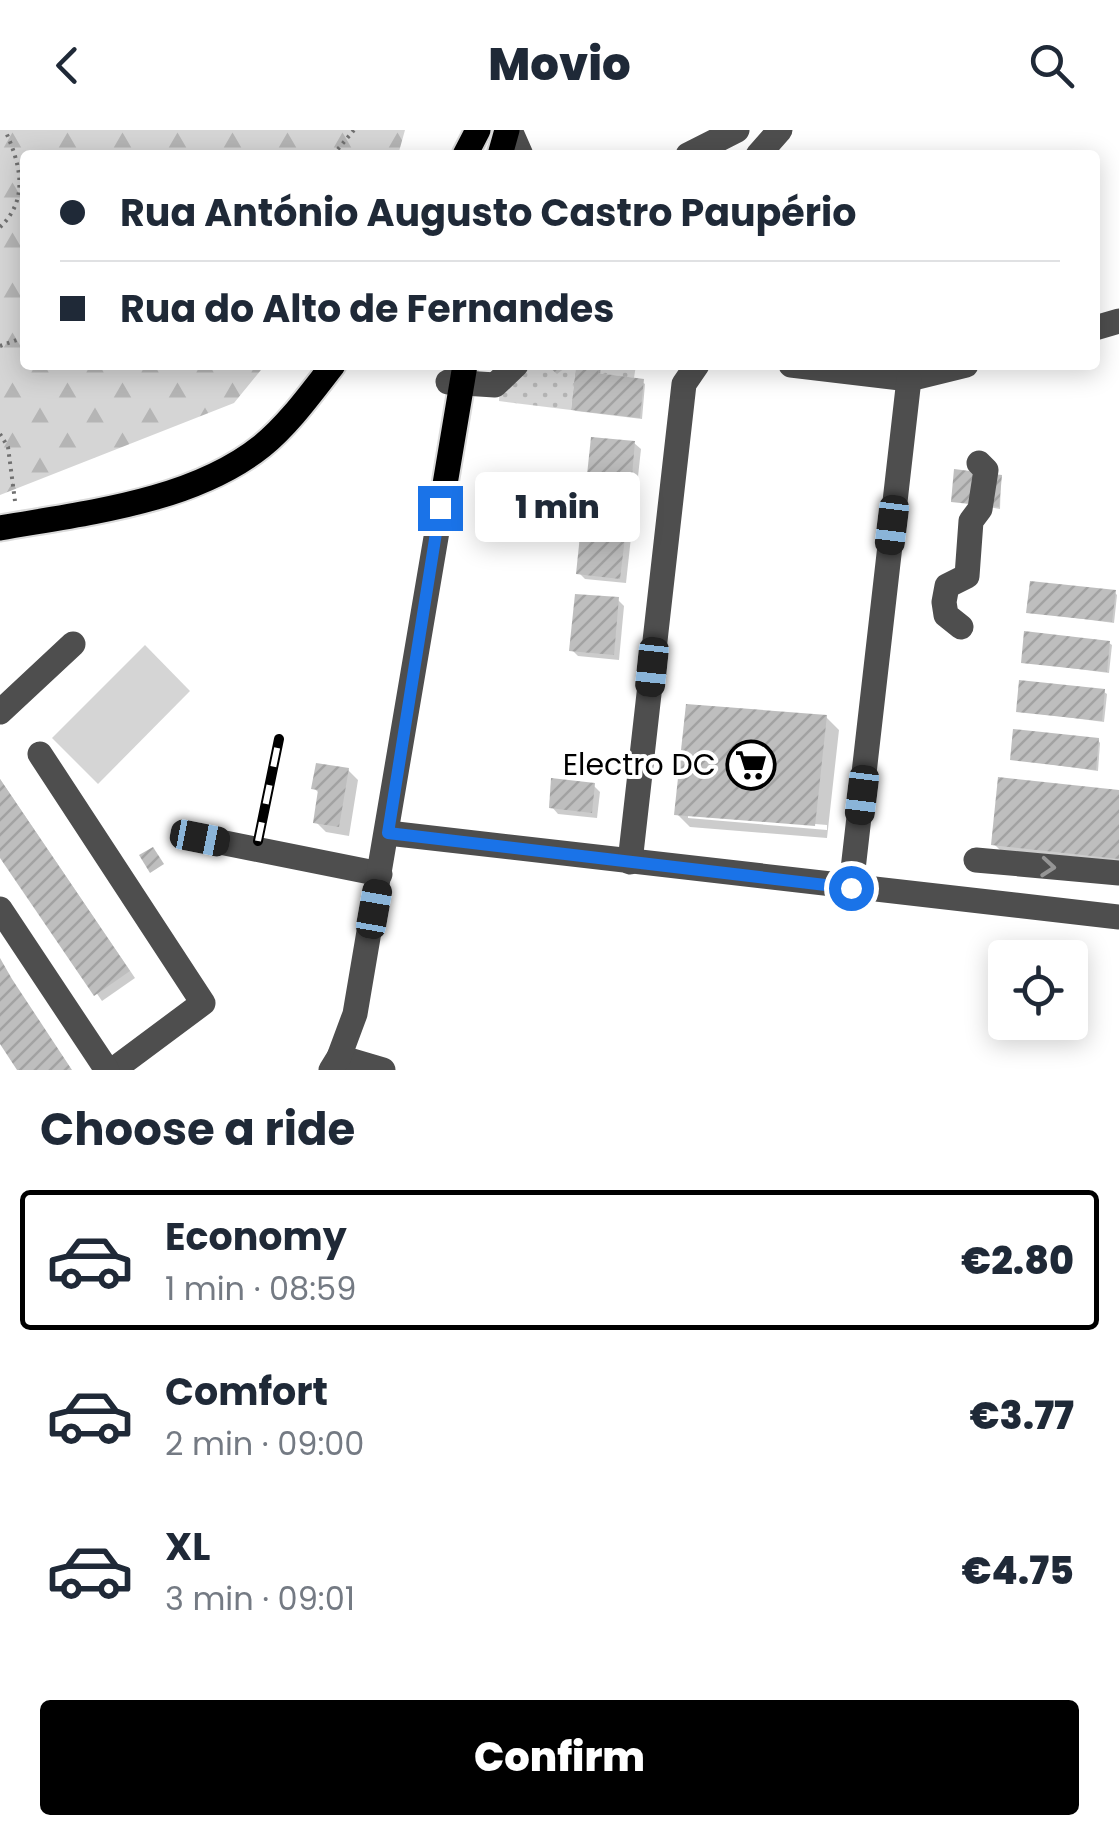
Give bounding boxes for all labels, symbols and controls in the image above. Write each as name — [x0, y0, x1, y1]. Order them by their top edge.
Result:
text: Movio — [488, 33, 631, 96]
icon: back — [40, 38, 95, 93]
icon: search — [1024, 38, 1079, 93]
text: Rua António Augusto Castro Paupério — [120, 186, 856, 239]
text: Rua do Alto de Fernandes — [120, 282, 614, 335]
callout: 1 min — [475, 473, 640, 543]
text: 1 min — [515, 484, 600, 529]
route end — [418, 486, 463, 531]
car — [873, 493, 911, 557]
car — [634, 636, 670, 698]
supermarket icon: Electro DC — [725, 739, 777, 791]
place label: Electro DC — [563, 743, 716, 786]
car — [843, 763, 881, 827]
car — [168, 818, 232, 858]
one-way arrow — [1040, 855, 1056, 877]
route start — [829, 866, 874, 911]
car — [354, 877, 394, 941]
map controls — [988, 940, 1088, 1040]
button: locate — [988, 940, 1088, 1040]
text: Choose a ride — [40, 1098, 355, 1161]
text: Economy — [165, 1210, 347, 1263]
icon: car — [45, 1215, 135, 1305]
text: €2.80 — [961, 1234, 1074, 1287]
text: 1 min · 08:59 — [165, 1266, 356, 1311]
text: Comfort — [165, 1365, 328, 1418]
icon: car — [45, 1370, 135, 1460]
text: €3.77 — [969, 1389, 1074, 1442]
text: 2 min · 09:00 — [165, 1421, 364, 1466]
text: XL — [165, 1520, 210, 1573]
icon: car — [45, 1525, 135, 1615]
text: €4.75 — [961, 1544, 1074, 1597]
text: 3 min · 09:01 — [165, 1576, 355, 1621]
button: Confirm — [40, 1700, 1079, 1815]

